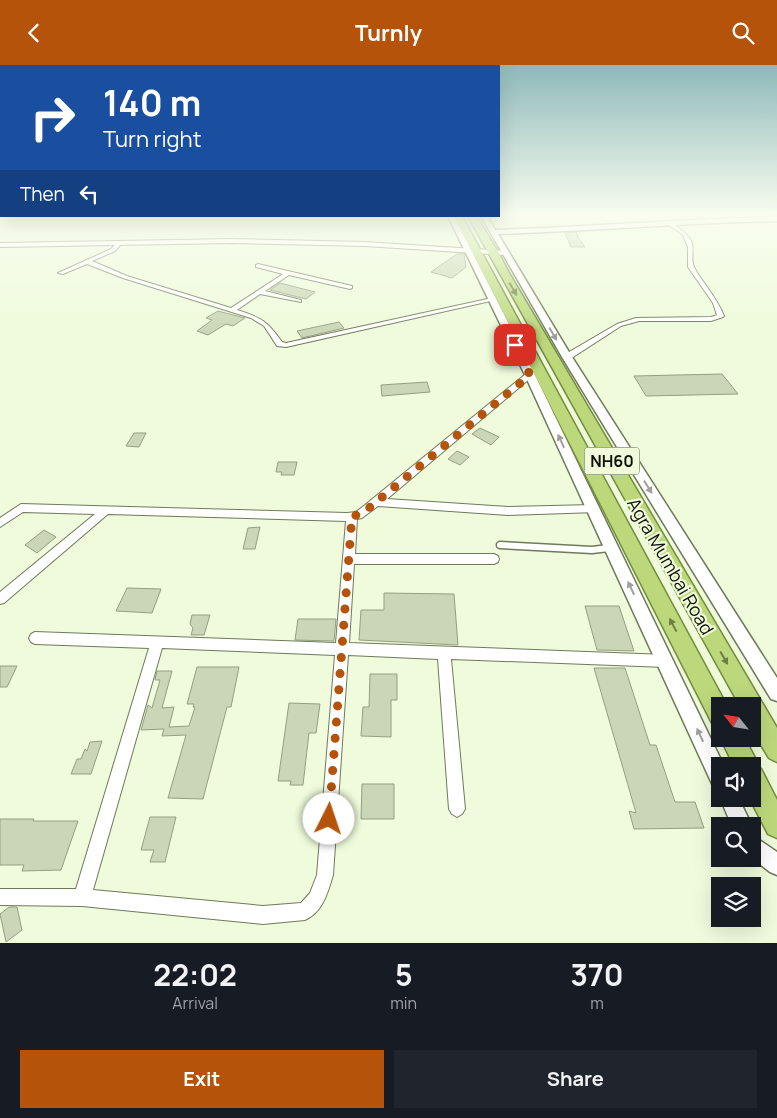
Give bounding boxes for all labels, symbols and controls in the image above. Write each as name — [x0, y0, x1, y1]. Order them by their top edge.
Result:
text: Turnly — [355, 18, 422, 48]
icon: back — [20, 19, 48, 47]
icon: search — [729, 19, 757, 47]
text: 140 m — [103, 79, 201, 127]
icon: right — [20, 85, 85, 150]
text: Turn right — [103, 124, 201, 154]
icon: left — [75, 180, 103, 208]
text: Then — [20, 181, 65, 207]
one-way arrow — [509, 282, 517, 297]
pin — [494, 324, 536, 366]
one-way arrow — [549, 326, 557, 341]
icon: arrive — [501, 331, 529, 359]
one-way arrow — [557, 434, 565, 448]
road number: NH60 — [584, 447, 640, 475]
one-way arrow — [643, 480, 652, 493]
street label: Agra Mumbai Road — [622, 493, 720, 639]
one-way arrow — [627, 581, 635, 595]
one-way arrow — [669, 618, 677, 632]
one-way arrow — [720, 651, 728, 665]
north arrow — [711, 697, 761, 747]
map controls — [711, 697, 761, 927]
one-way arrow — [695, 728, 703, 742]
button: sound — [711, 757, 761, 807]
position arrow — [302, 792, 354, 844]
button: search — [711, 817, 761, 867]
button: layers — [711, 877, 761, 927]
text: 22:02 — [153, 954, 237, 995]
text: 5 — [395, 954, 412, 995]
text: 370 — [570, 954, 624, 995]
text: Arrival — [172, 992, 218, 1014]
text: min — [390, 992, 417, 1014]
text: m — [590, 992, 604, 1014]
button: Exit — [20, 1050, 384, 1108]
button: Share — [394, 1050, 757, 1108]

